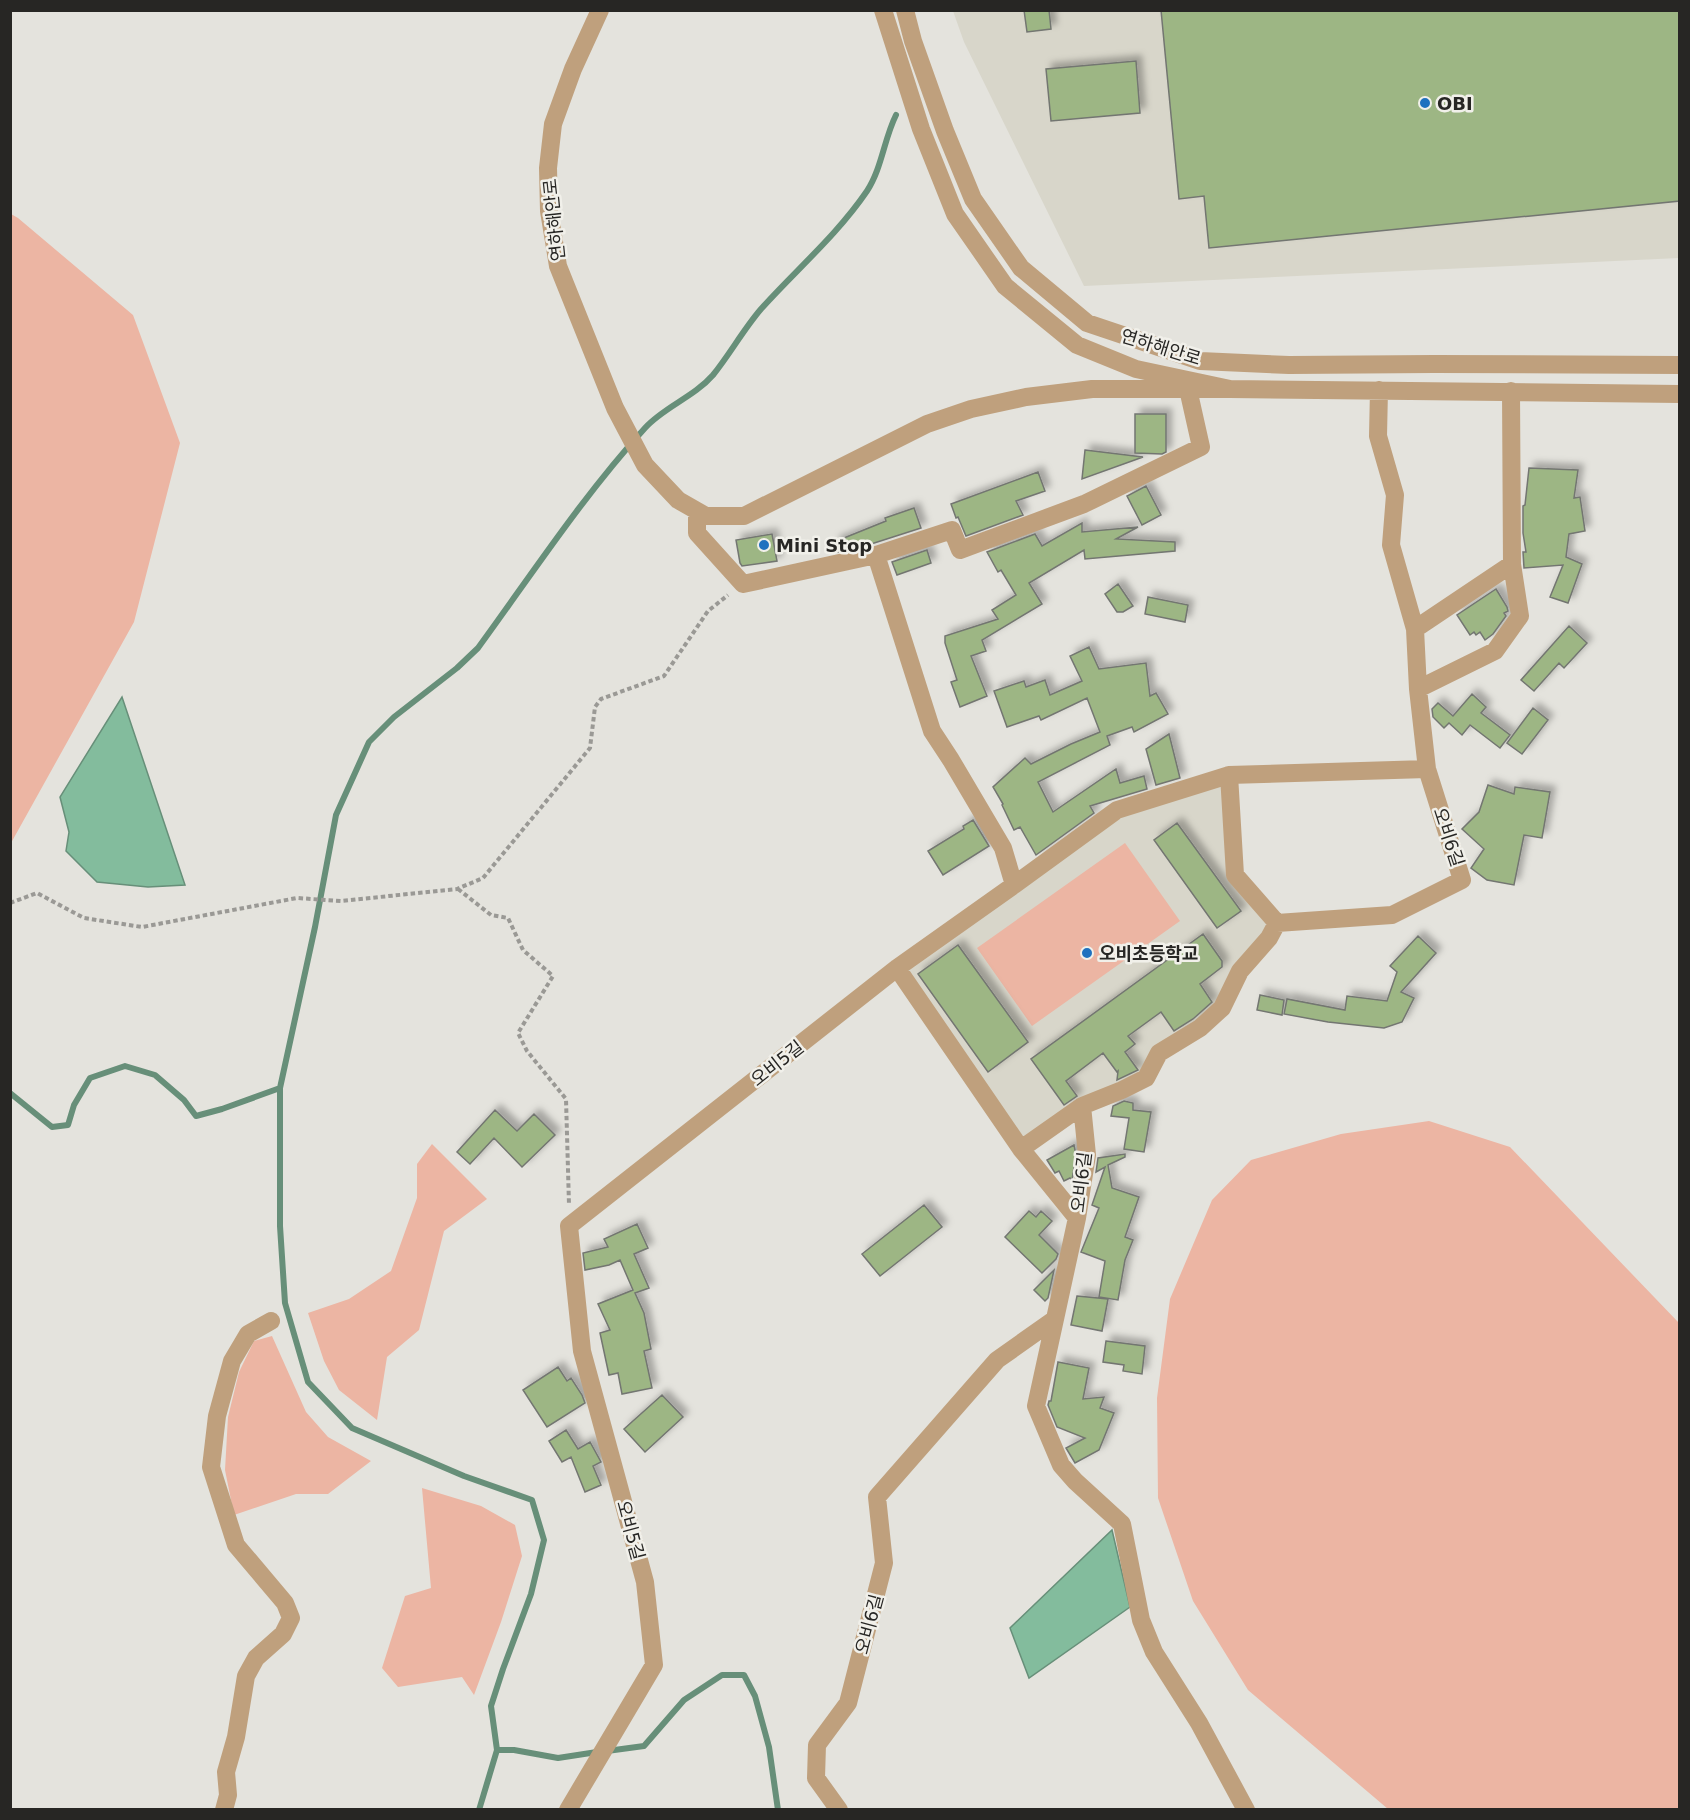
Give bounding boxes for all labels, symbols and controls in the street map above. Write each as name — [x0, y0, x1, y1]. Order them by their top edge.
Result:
place label: OBI — [1437, 93, 1473, 114]
marker: OBI — [1418, 96, 1432, 110]
street label: 연하해안로 — [539, 178, 569, 262]
street label: 연하해안로 — [1118, 325, 1204, 369]
place label: Mini Stop — [776, 535, 872, 556]
marker: Mini Stop — [757, 538, 771, 552]
street label: 오비6길 — [1430, 805, 1468, 869]
place label: 오비초등학교 — [1099, 943, 1198, 964]
marker: 오비초등학교 — [1080, 946, 1094, 960]
street label: 오비5길 — [746, 1036, 808, 1090]
street label: 오비6길 — [1067, 1150, 1095, 1214]
street label: 오비5길 — [613, 1498, 649, 1562]
street label: 오비6길 — [851, 1592, 887, 1656]

